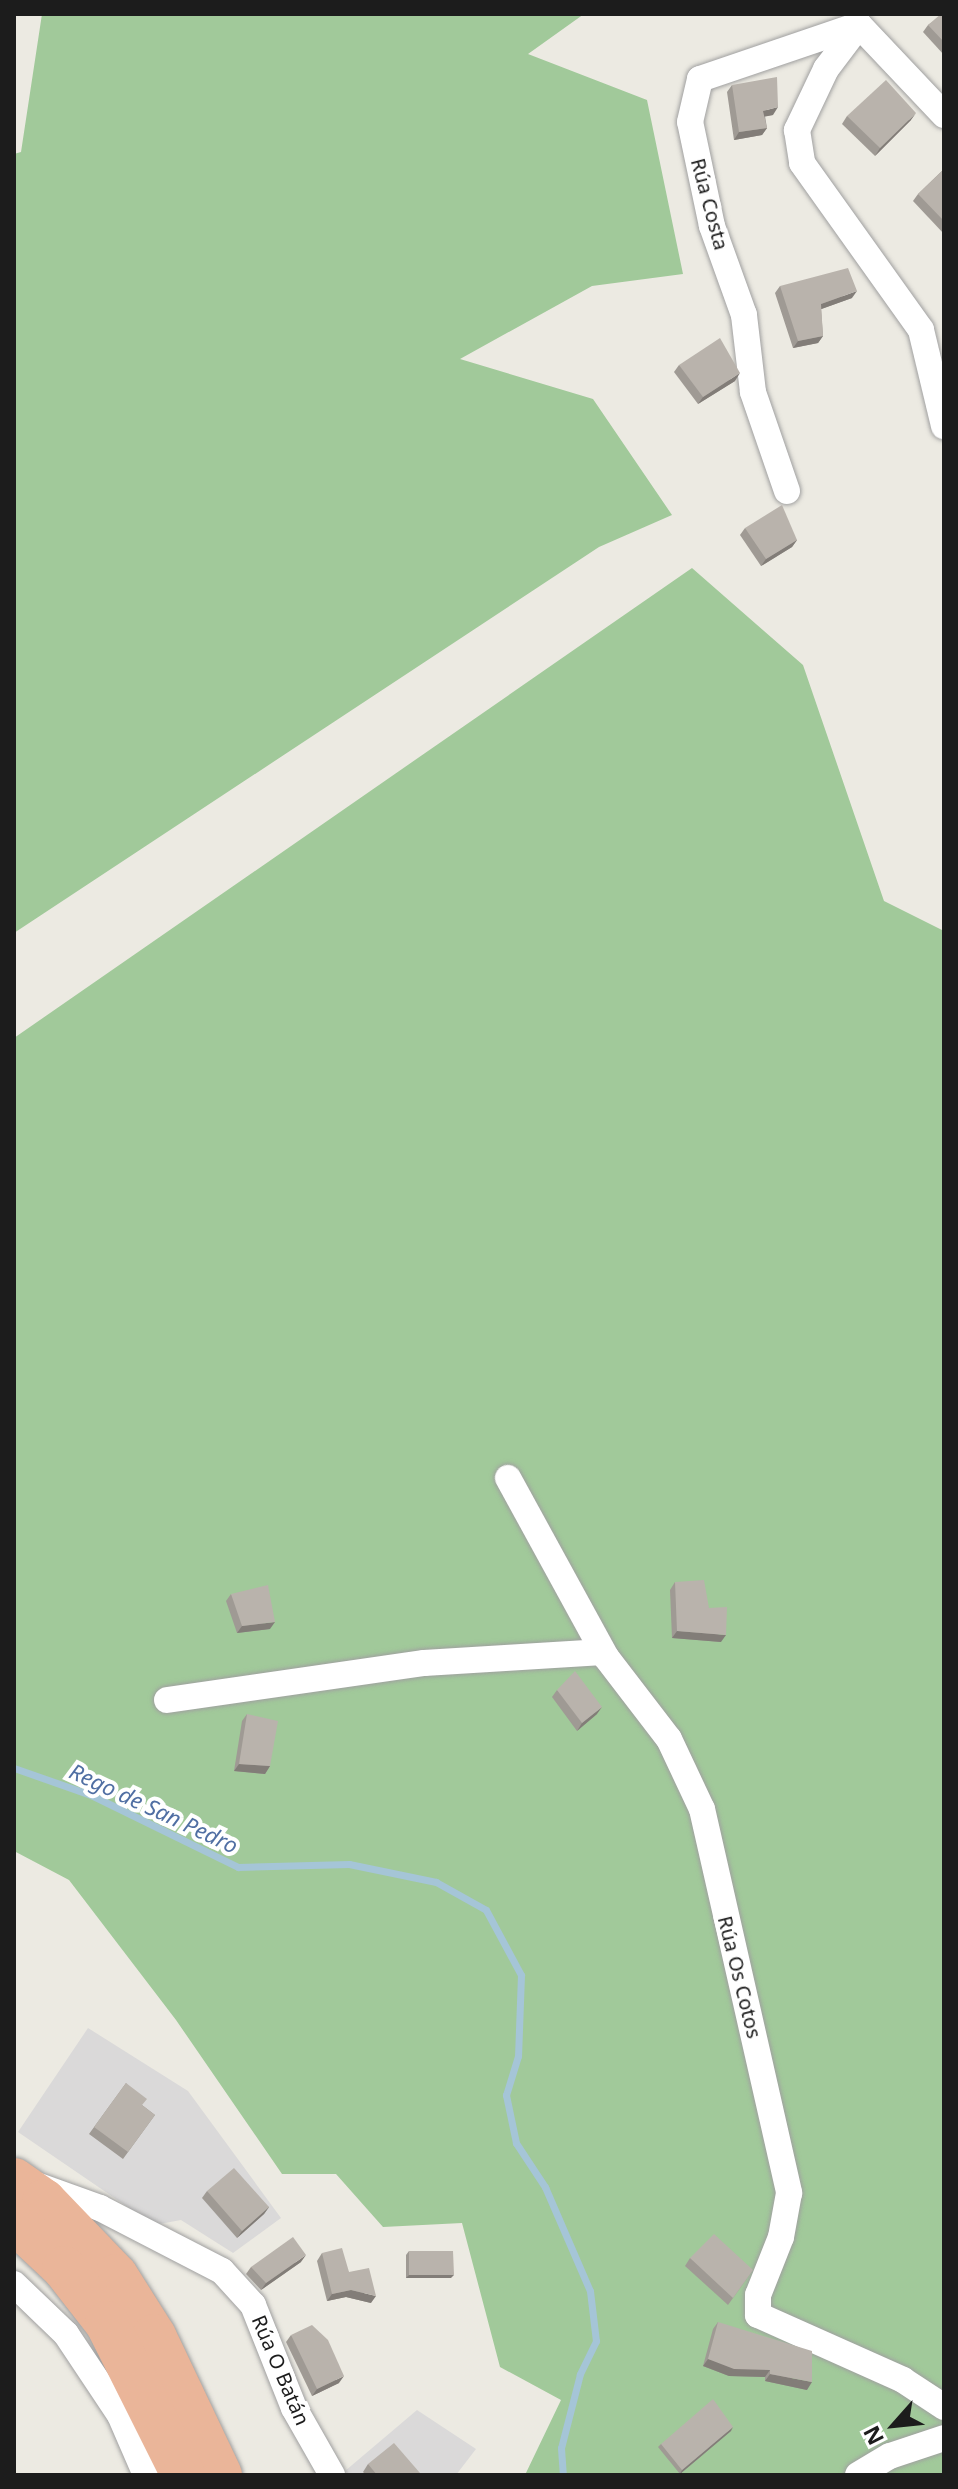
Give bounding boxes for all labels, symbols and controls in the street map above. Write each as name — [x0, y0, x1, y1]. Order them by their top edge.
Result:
street label: Rúa Costa — [686, 156, 734, 252]
water label: Rego de San Pedro — [66, 1757, 242, 1859]
street label: Rúa Os Cotos — [713, 1913, 767, 2041]
street label: Rúa O Batán — [247, 2311, 315, 2429]
north arrow — [854, 2385, 934, 2465]
text: N — [855, 2421, 890, 2451]

